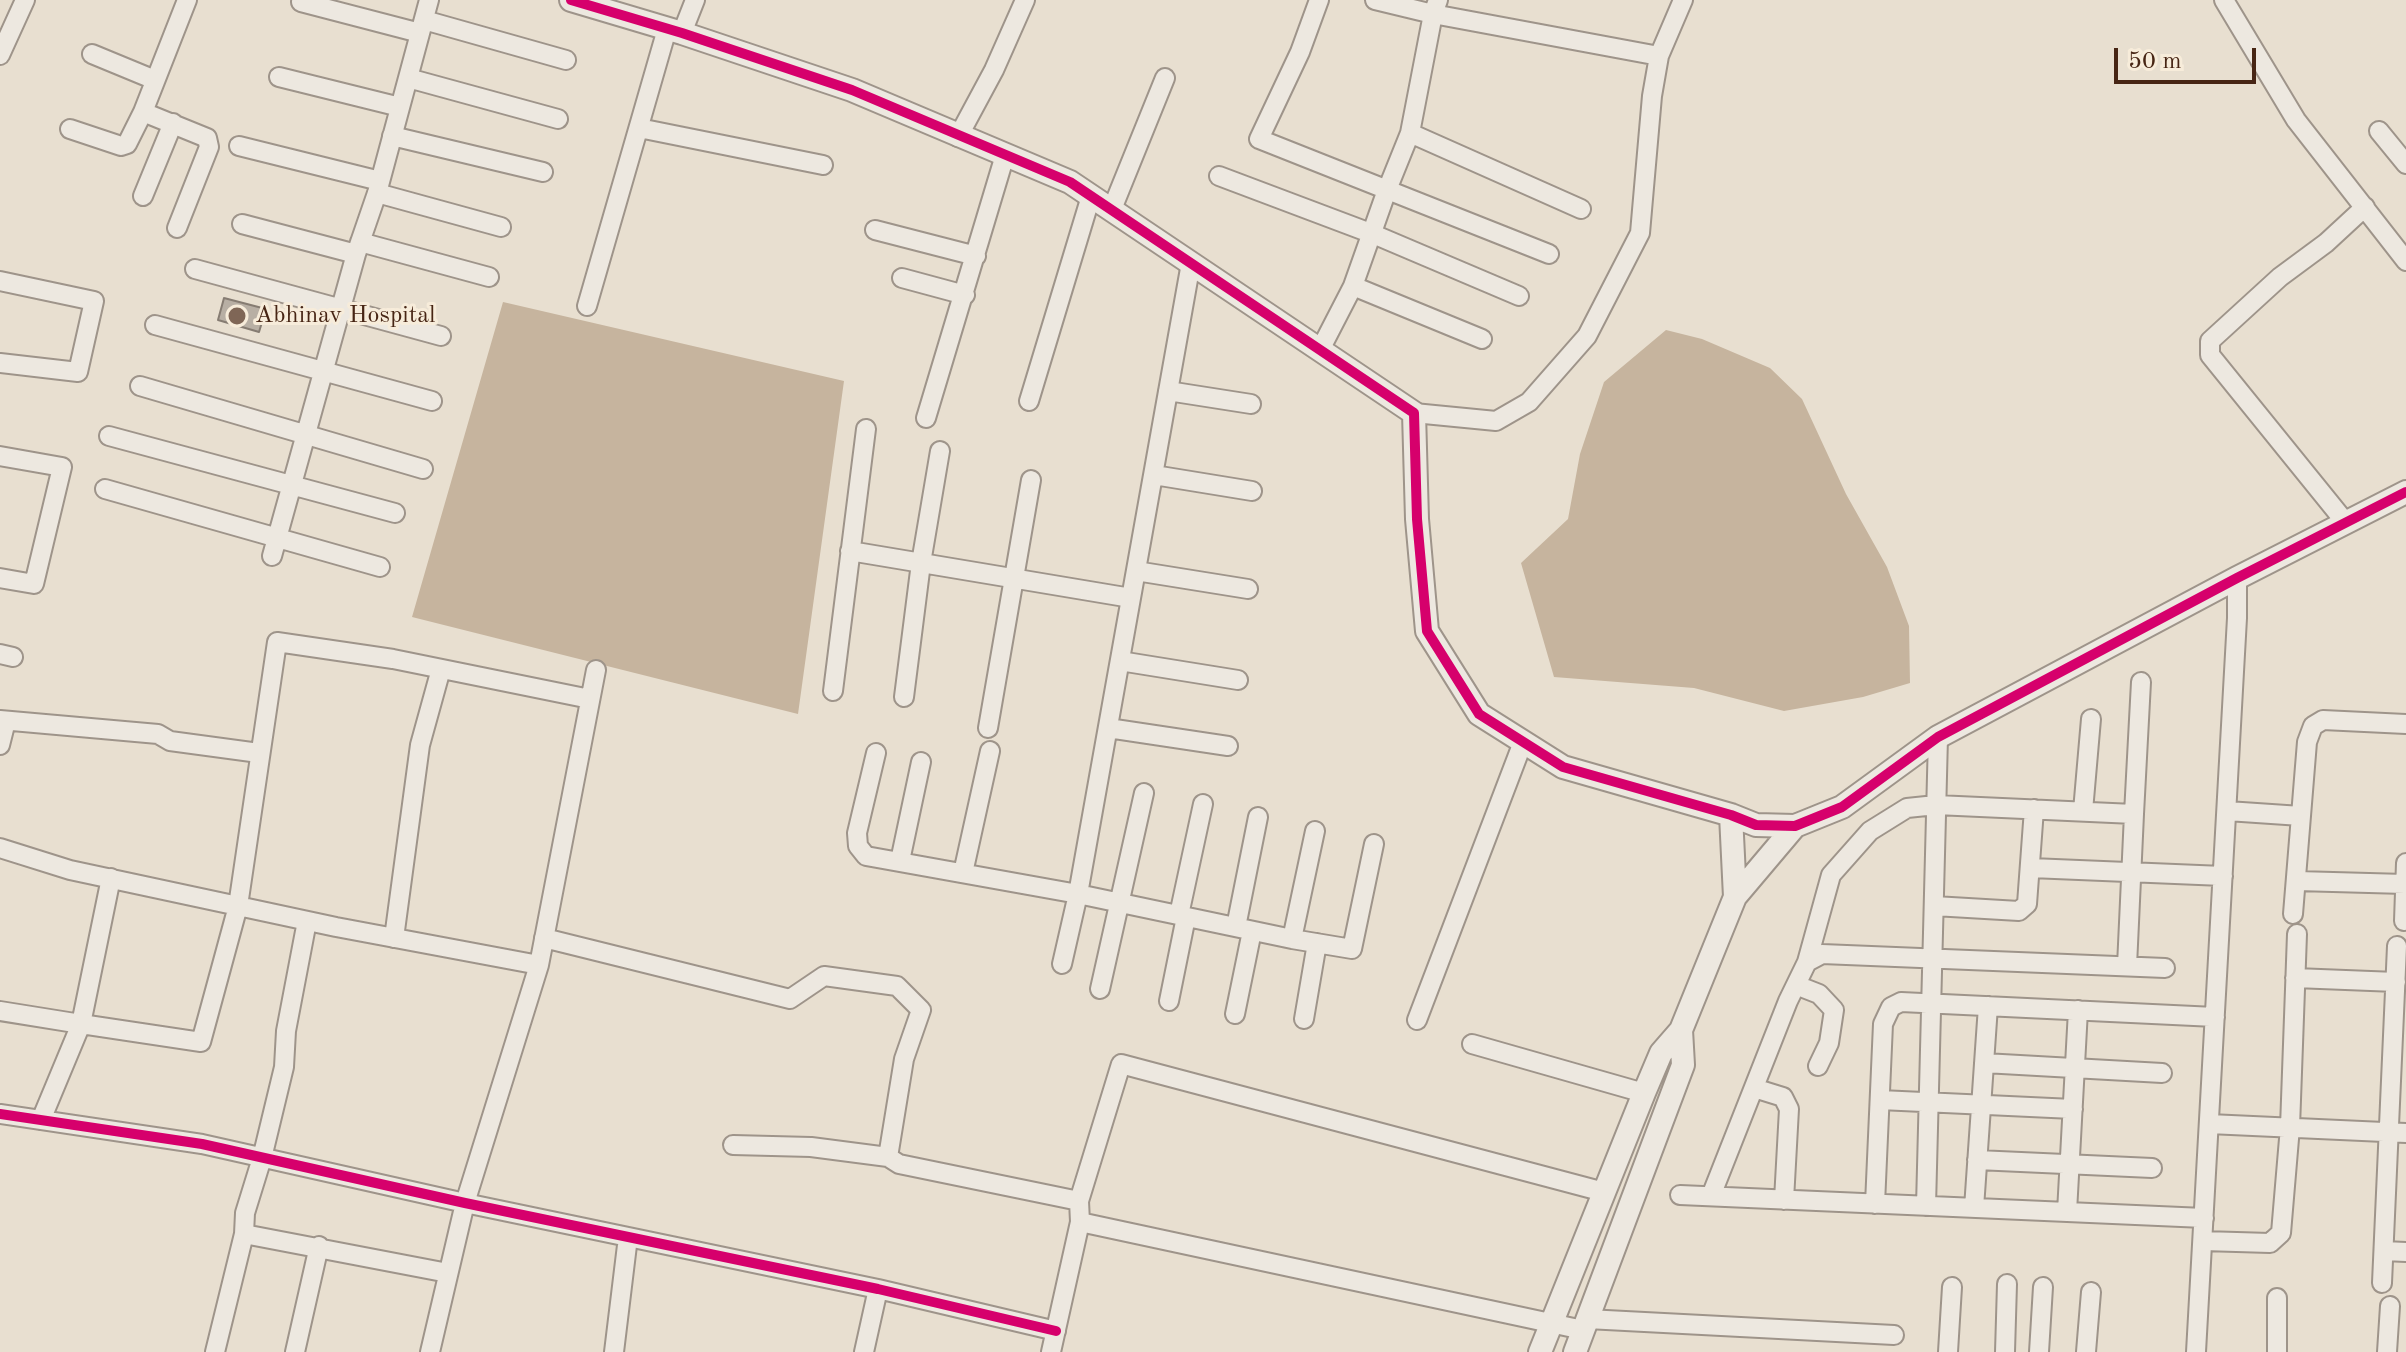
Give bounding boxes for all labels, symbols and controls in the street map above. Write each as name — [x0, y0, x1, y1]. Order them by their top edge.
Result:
scale bar — [2118, 32, 2260, 82]
text: 50 m — [2128, 50, 2182, 74]
place label: Abhinav Hospital — [255, 302, 436, 330]
marker: Abhinav Hospital — [226, 305, 248, 327]

